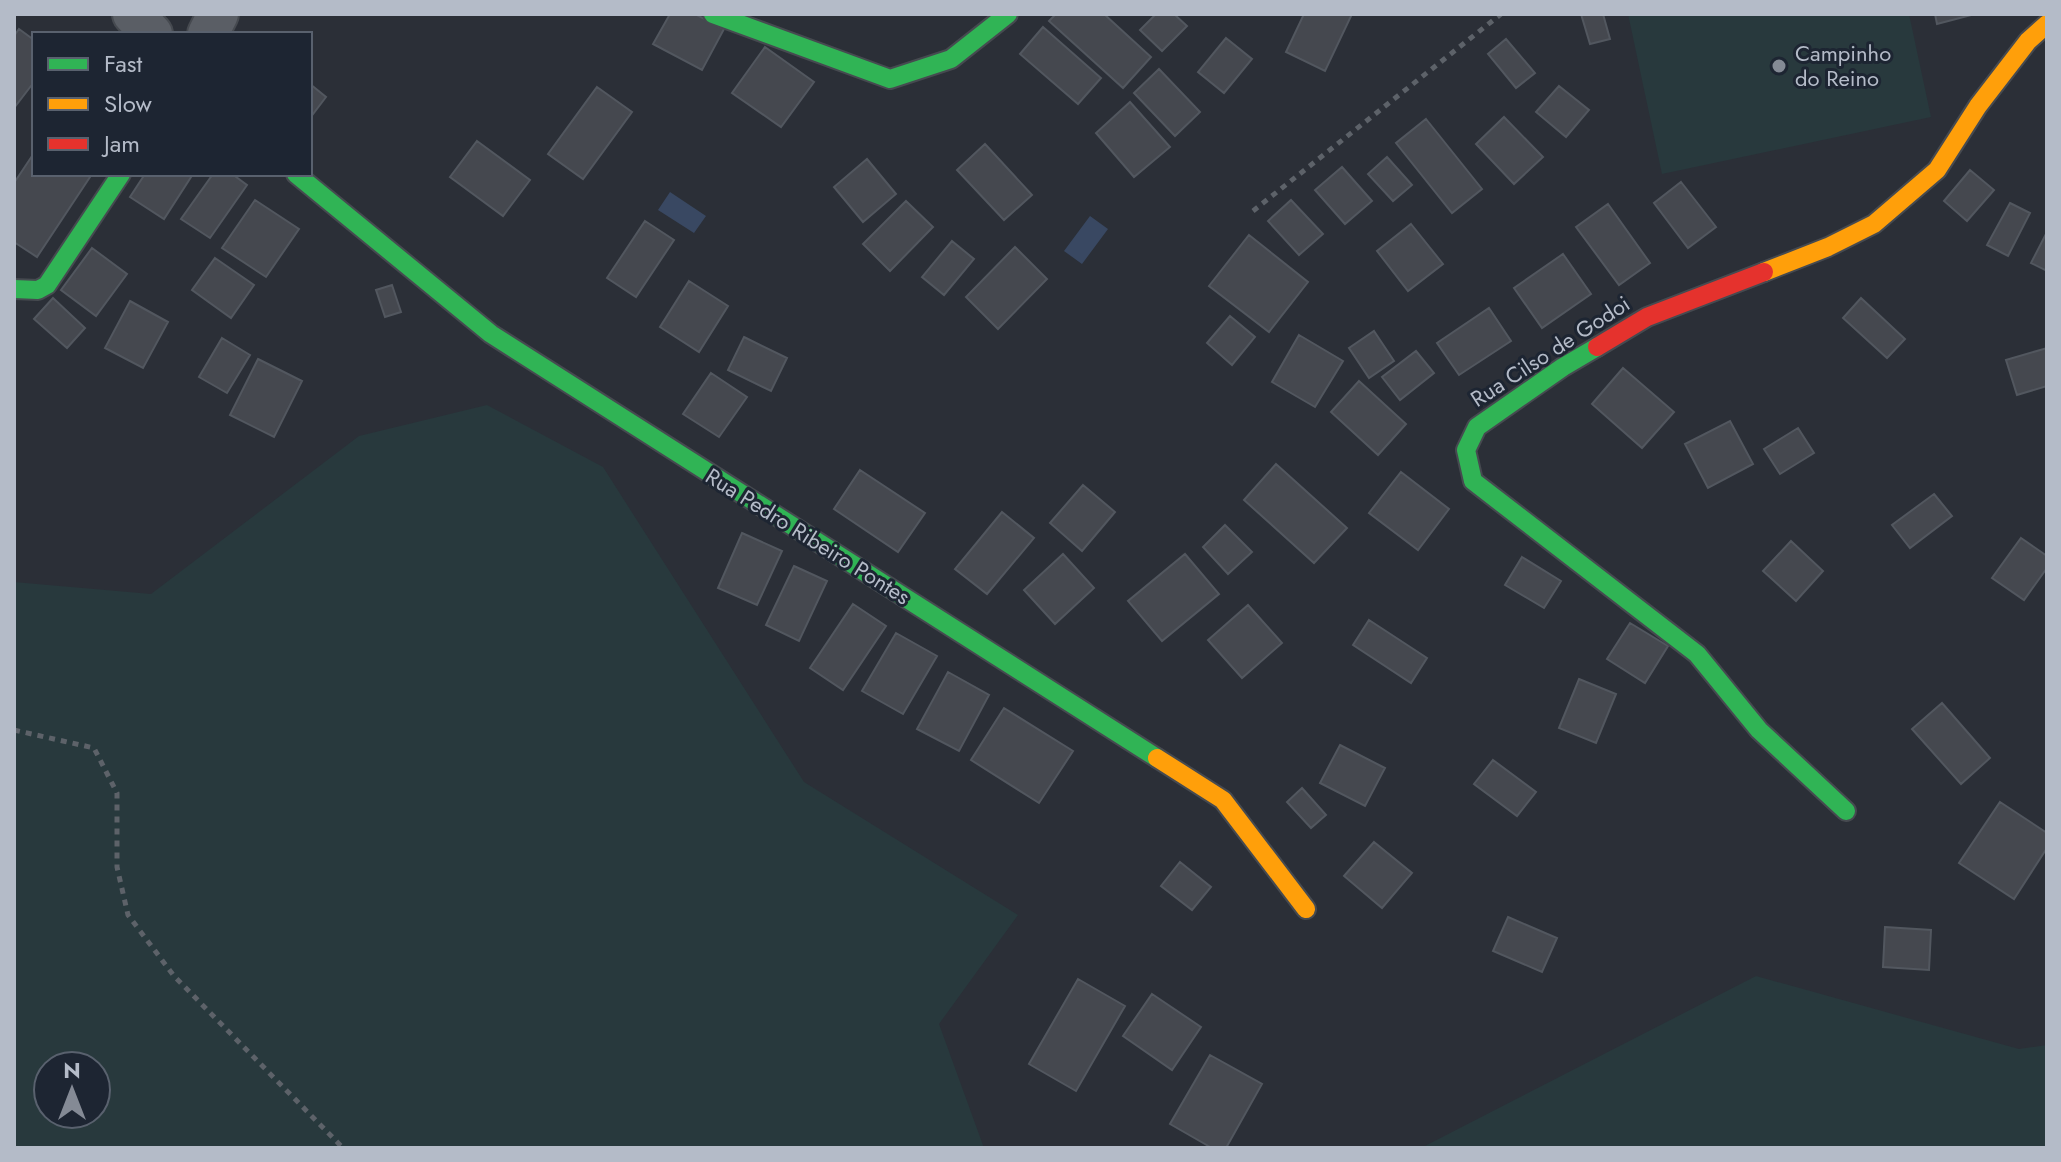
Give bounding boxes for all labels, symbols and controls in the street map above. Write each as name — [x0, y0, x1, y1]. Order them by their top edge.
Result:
legend — [32, 32, 312, 176]
place label: Campinho do Reino — [1795, 37, 1891, 94]
text: Fast — [104, 46, 142, 81]
marker: Campinho do Reino — [1770, 57, 1788, 75]
text: Slow — [104, 86, 152, 121]
text: Jam — [101, 126, 140, 161]
street label: Rua Cilso de Godoi — [1464, 287, 1636, 415]
street label: Rua Pedro Ribeiro Pontes — [699, 460, 917, 612]
north arrow — [32, 1050, 112, 1130]
text: N — [63, 1054, 81, 1086]

